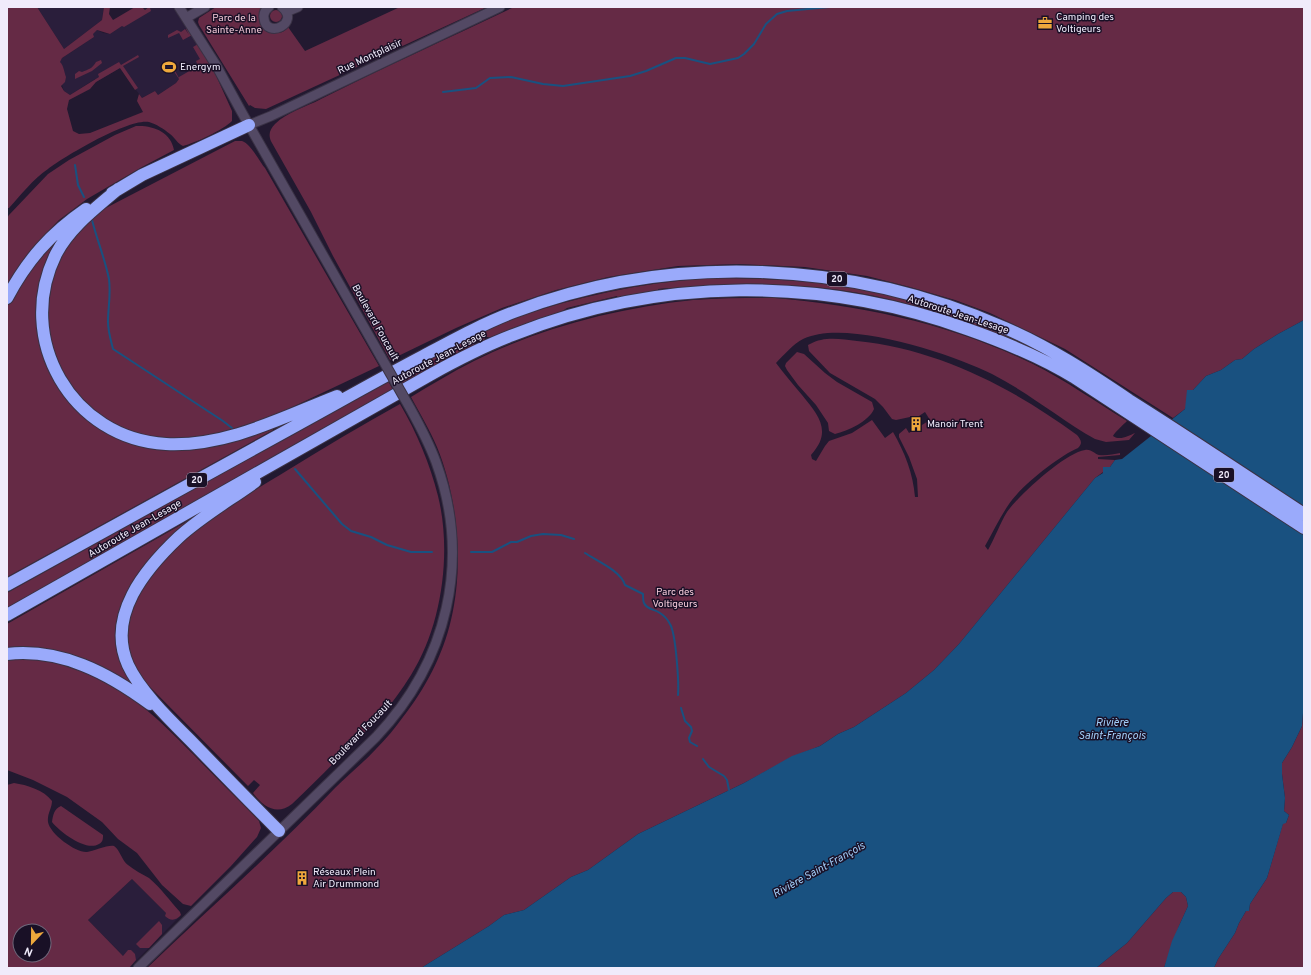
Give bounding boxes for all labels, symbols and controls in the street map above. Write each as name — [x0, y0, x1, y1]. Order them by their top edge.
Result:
place label: Camping des Voltigeurs — [1056, 11, 1114, 36]
park label: Parc de la Sainte-Anne — [206, 12, 262, 37]
office icon: Camping des Voltigeurs — [1037, 15, 1053, 31]
street label: Rue Montplaisir — [336, 36, 404, 78]
sports icon: Energym — [161, 59, 177, 75]
place label: Energym — [180, 61, 220, 74]
road number: 20 — [827, 272, 847, 286]
street label: Boulevard Foucault — [349, 282, 402, 364]
street label: Autoroute Jean-Lesage — [906, 293, 1010, 337]
street label: Autoroute Jean-Lesage — [389, 328, 489, 388]
building icon: Manoir Trent — [908, 416, 924, 432]
place label: Manoir Trent — [927, 418, 983, 431]
road number: 20 — [1214, 468, 1234, 482]
road number: 20 — [187, 473, 207, 487]
street label: Autoroute Jean-Lesage — [86, 497, 184, 561]
park label: Parc des Voltigeurs — [652, 586, 698, 611]
street label: Boulevard Foucault — [327, 697, 396, 768]
water label: Rivière Saint-François — [1078, 716, 1147, 743]
water label: Rivière Saint-François — [770, 838, 868, 901]
place label: Réseaux Plein Air Drummond — [313, 866, 379, 891]
building icon: Réseaux Plein Air Drummond — [294, 870, 310, 886]
north arrow — [12, 923, 52, 963]
text: N — [22, 943, 35, 959]

